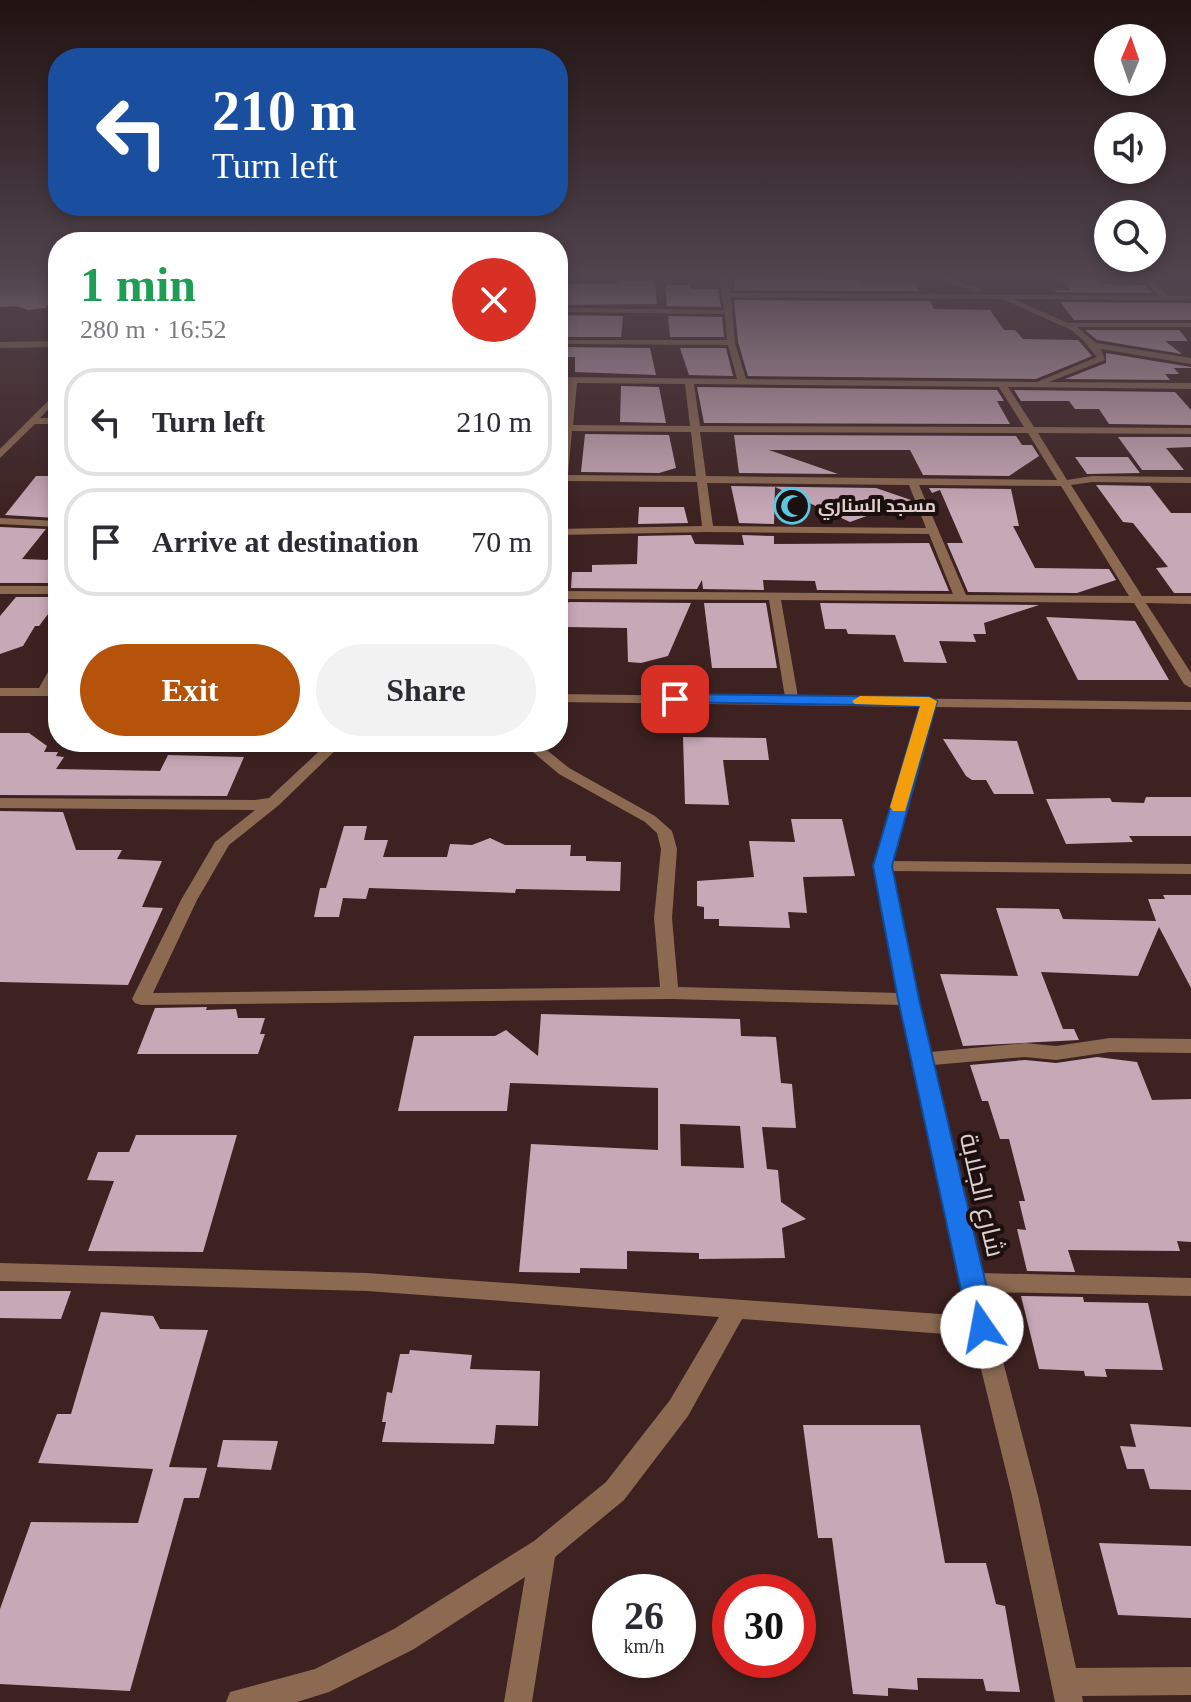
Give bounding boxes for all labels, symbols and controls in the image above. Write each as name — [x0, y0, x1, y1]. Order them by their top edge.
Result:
north arrow — [1094, 24, 1166, 96]
map controls — [1094, 24, 1166, 272]
icon: left — [80, 80, 184, 184]
text: 210 m — [212, 80, 357, 142]
button: sound — [1094, 112, 1166, 184]
text: Turn left — [212, 146, 338, 186]
button: search — [1094, 200, 1166, 272]
text: 1 min — [80, 258, 196, 311]
button: close — [452, 258, 536, 342]
text: 280 m · 16:52 — [80, 315, 227, 344]
icon: left — [84, 400, 128, 444]
text: Turn left — [152, 405, 265, 438]
text: 210 m — [456, 405, 532, 438]
mosque icon: مسجد السناري — [773, 487, 811, 525]
place label: مسجد السناري — [818, 496, 936, 520]
icon: arrive — [84, 520, 128, 564]
text: Arrive at destination — [152, 525, 419, 558]
text: 70 m — [471, 525, 532, 558]
button: Exit — [80, 644, 300, 736]
button: Share — [316, 644, 536, 736]
pin — [641, 665, 709, 733]
icon: arrive — [653, 677, 697, 721]
street label: شارع الجلابة — [952, 1130, 1010, 1260]
position arrow — [940, 1285, 1024, 1369]
speed limit sign: 30 — [712, 1574, 816, 1678]
text: 26 — [624, 1593, 664, 1638]
text: km/h — [623, 1635, 665, 1657]

